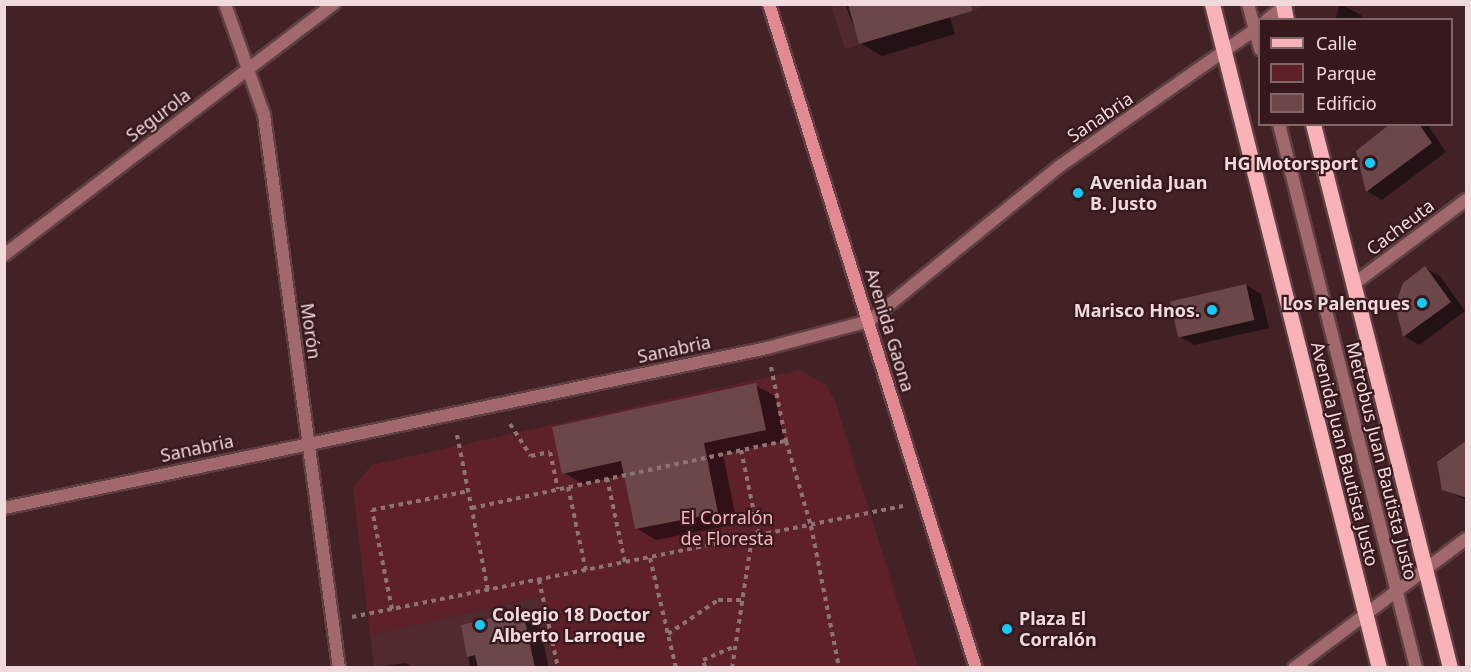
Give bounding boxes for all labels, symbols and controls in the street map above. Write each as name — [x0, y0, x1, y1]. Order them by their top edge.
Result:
legend — [1258, 18, 1453, 126]
text: Calle — [1316, 31, 1357, 55]
text: Parque — [1316, 61, 1376, 85]
street label: Segurola — [122, 84, 194, 146]
street label: Sanabria — [1063, 87, 1137, 147]
text: Edificio — [1316, 91, 1377, 115]
place label: HG Motorsport — [1224, 152, 1358, 174]
marker: HG Motorsport — [1363, 156, 1377, 170]
place label: Avenida Juan B. Justo — [1090, 172, 1208, 214]
marker: Avenida Juan B. Justo — [1071, 186, 1085, 200]
street label: Cacheuta — [1362, 195, 1438, 259]
street label: Avenida Gaona — [861, 266, 919, 394]
place label: Los Palenques — [1282, 292, 1410, 314]
marker: Los Palenques — [1415, 296, 1429, 310]
place label: Marisco Hnos. — [1074, 299, 1200, 321]
street label: Morón — [296, 302, 326, 360]
marker: Marisco Hnos. — [1205, 303, 1219, 317]
street label: Sanabria — [635, 331, 713, 367]
street label: Avenida Juan Bautista Justo — [1307, 340, 1383, 568]
street label: Metrobus Juan Bautista Justo — [1342, 340, 1422, 582]
street label: Sanabria — [158, 430, 236, 466]
park label: El Corralón de Floresta — [680, 507, 774, 550]
place label: Colegio 18 Doctor Alberto Larroque — [492, 604, 650, 646]
place label: Plaza El Corralón — [1019, 608, 1097, 650]
marker: Colegio 18 Doctor Alberto Larroque — [473, 618, 487, 632]
marker: Plaza El Corralón — [1000, 622, 1014, 636]

